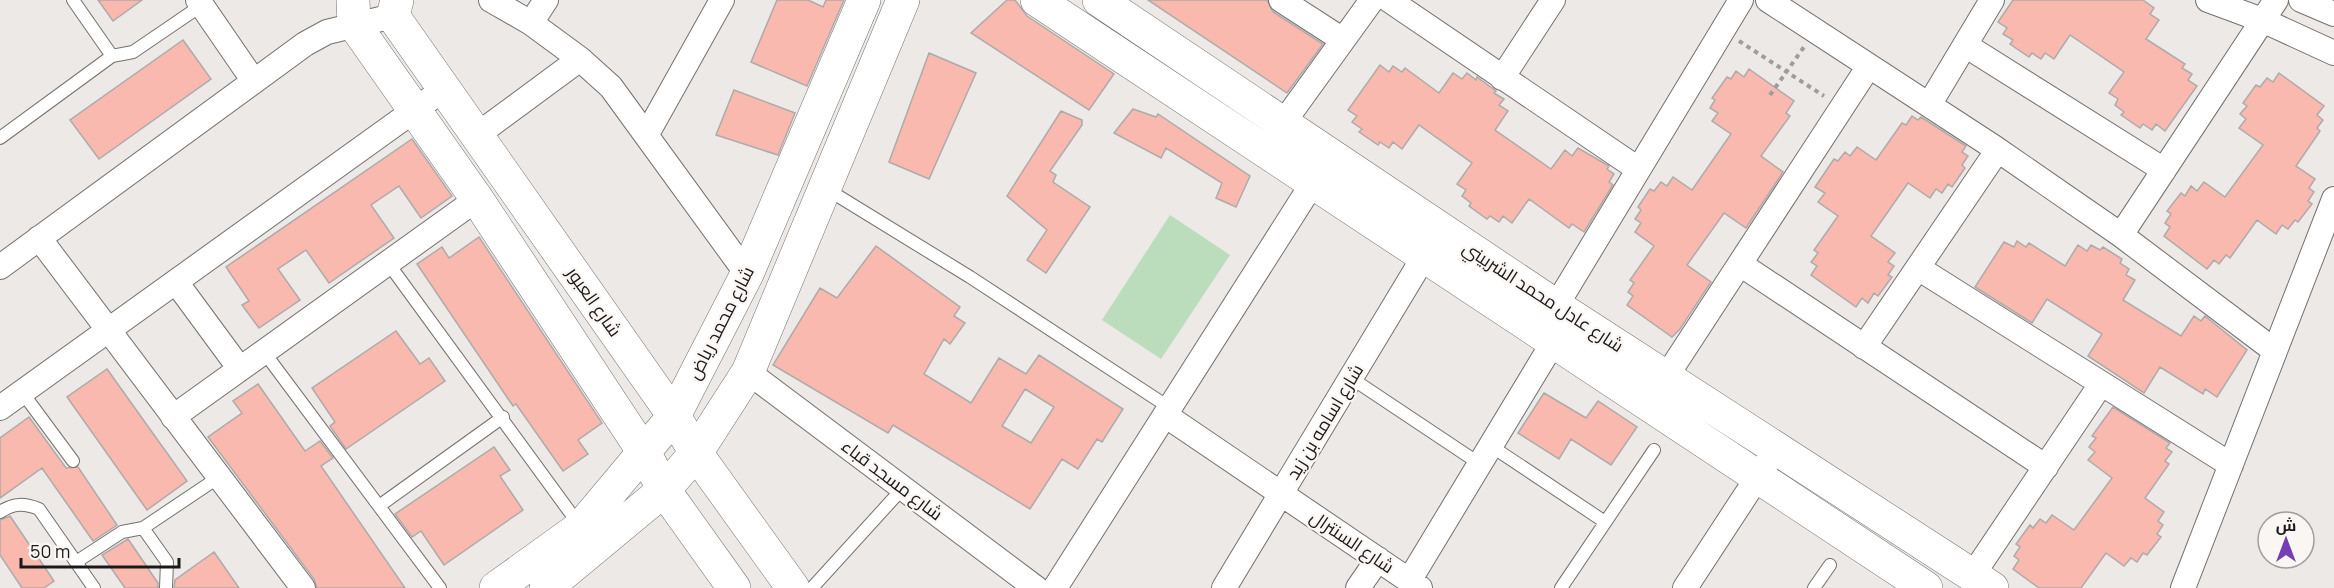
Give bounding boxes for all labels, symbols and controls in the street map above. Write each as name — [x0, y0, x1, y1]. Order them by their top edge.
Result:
street label: شارع عادل محمد الشربيني — [1457, 235, 1628, 360]
street label: شارع العبور — [561, 261, 628, 342]
street label: شارع محمد رياض — [681, 262, 760, 384]
street label: شارع اسامه بن زيد — [1280, 359, 1369, 484]
street label: شارع مسجد قباء — [836, 433, 948, 526]
street label: شارع السنترال — [1305, 504, 1399, 579]
north arrow — [2256, 510, 2316, 570]
text: ش — [2276, 514, 2296, 536]
scale bar — [21, 531, 178, 569]
text: 50 m — [30, 539, 70, 563]

